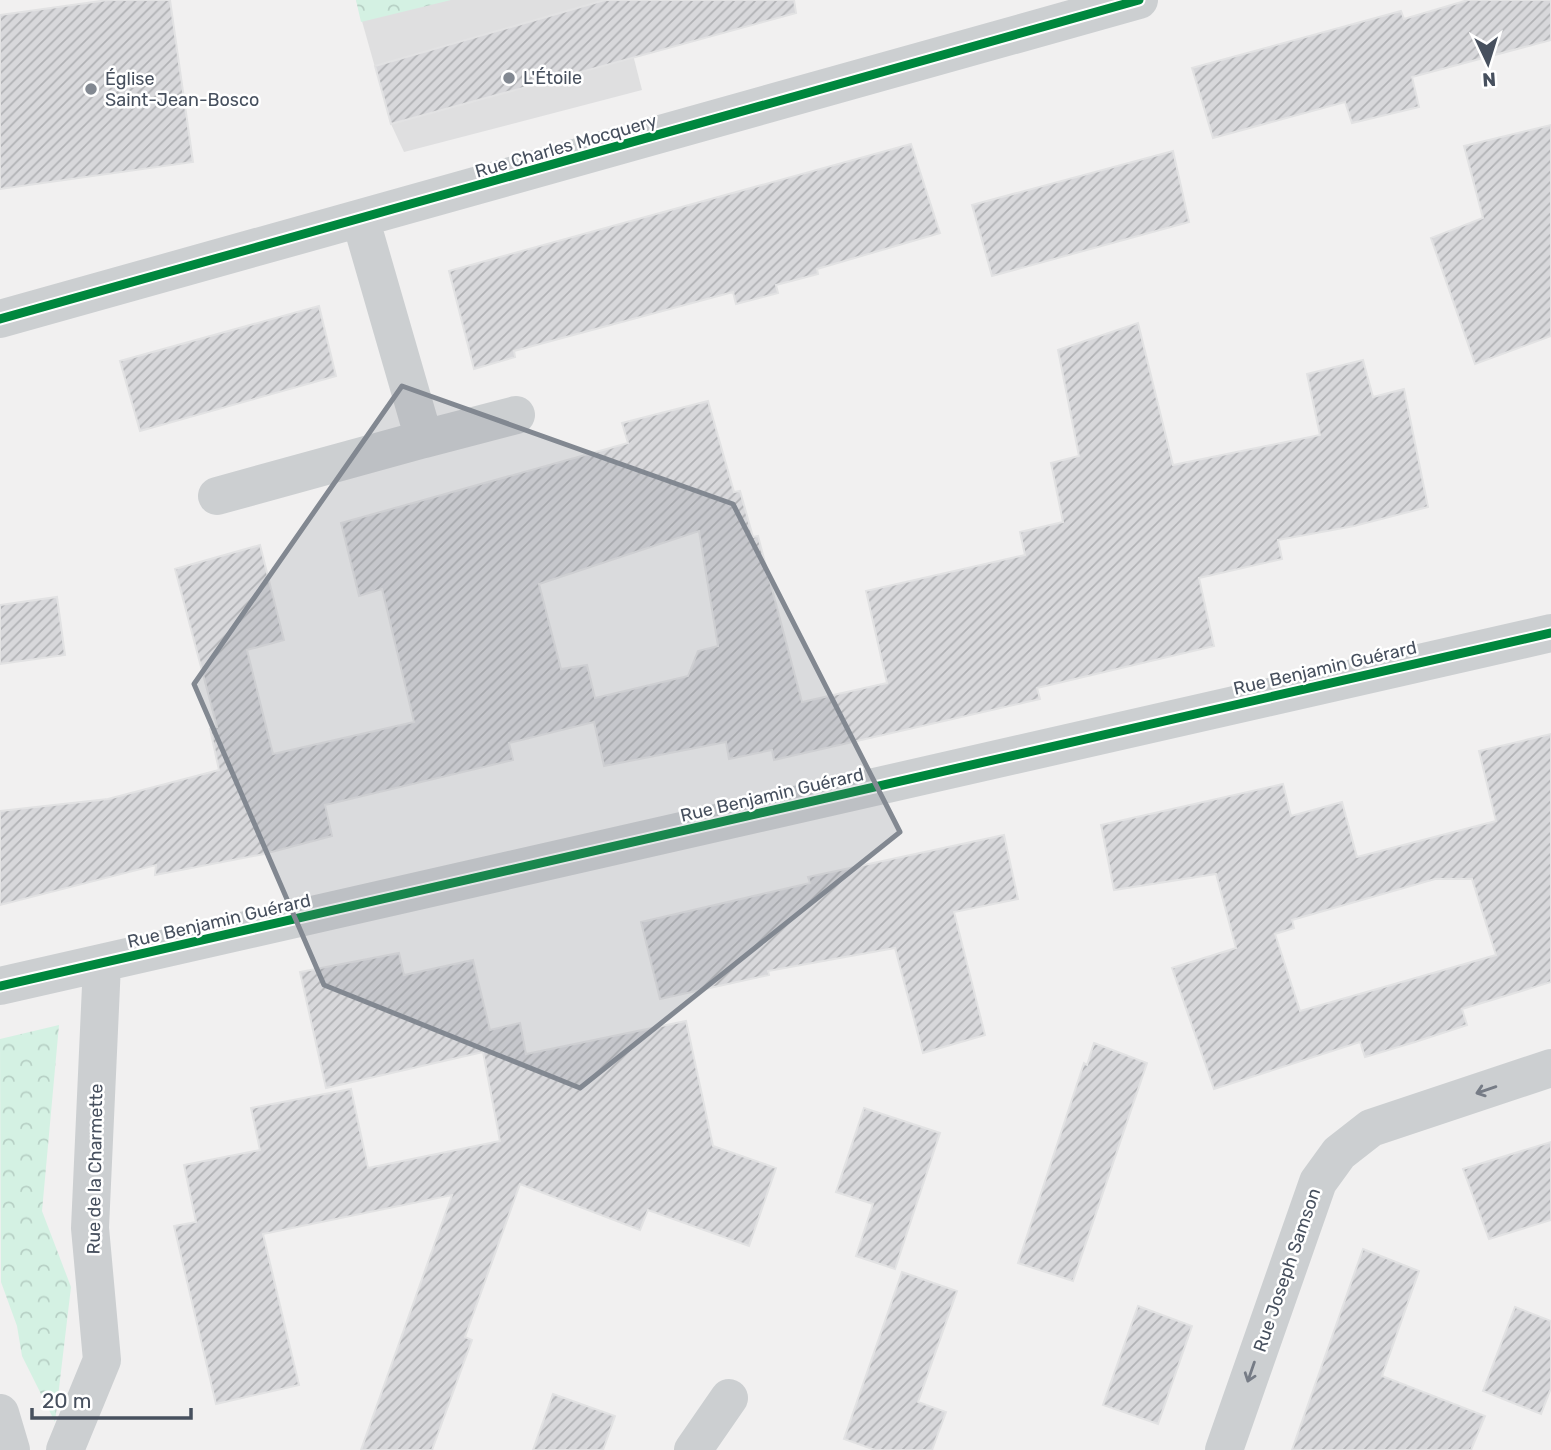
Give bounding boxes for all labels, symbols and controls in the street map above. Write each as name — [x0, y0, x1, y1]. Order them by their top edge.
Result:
north arrow — [1453, 28, 1523, 98]
place label: L'Étoile — [523, 67, 582, 89]
place label: Église Saint-Jean-Bosco — [105, 68, 259, 111]
text: N — [1482, 68, 1497, 91]
marker: L'Étoile — [501, 70, 517, 86]
marker: Église Saint-Jean-Bosco — [83, 81, 99, 97]
street label: Rue Charles Mocquery — [473, 110, 659, 182]
street label: Rue Benjamin Guérard — [1231, 636, 1419, 700]
street label: Rue Benjamin Guérard — [678, 763, 866, 827]
street label: Rue Benjamin Guérard — [125, 889, 313, 953]
street label: Rue de la Charmette — [83, 1083, 107, 1255]
one-way arrow — [1476, 1085, 1498, 1097]
street label: Rue Joseph Samson — [1249, 1185, 1325, 1355]
one-way arrow — [1244, 1360, 1256, 1382]
scale bar — [32, 1376, 191, 1420]
text: 20 m — [42, 1388, 91, 1413]

